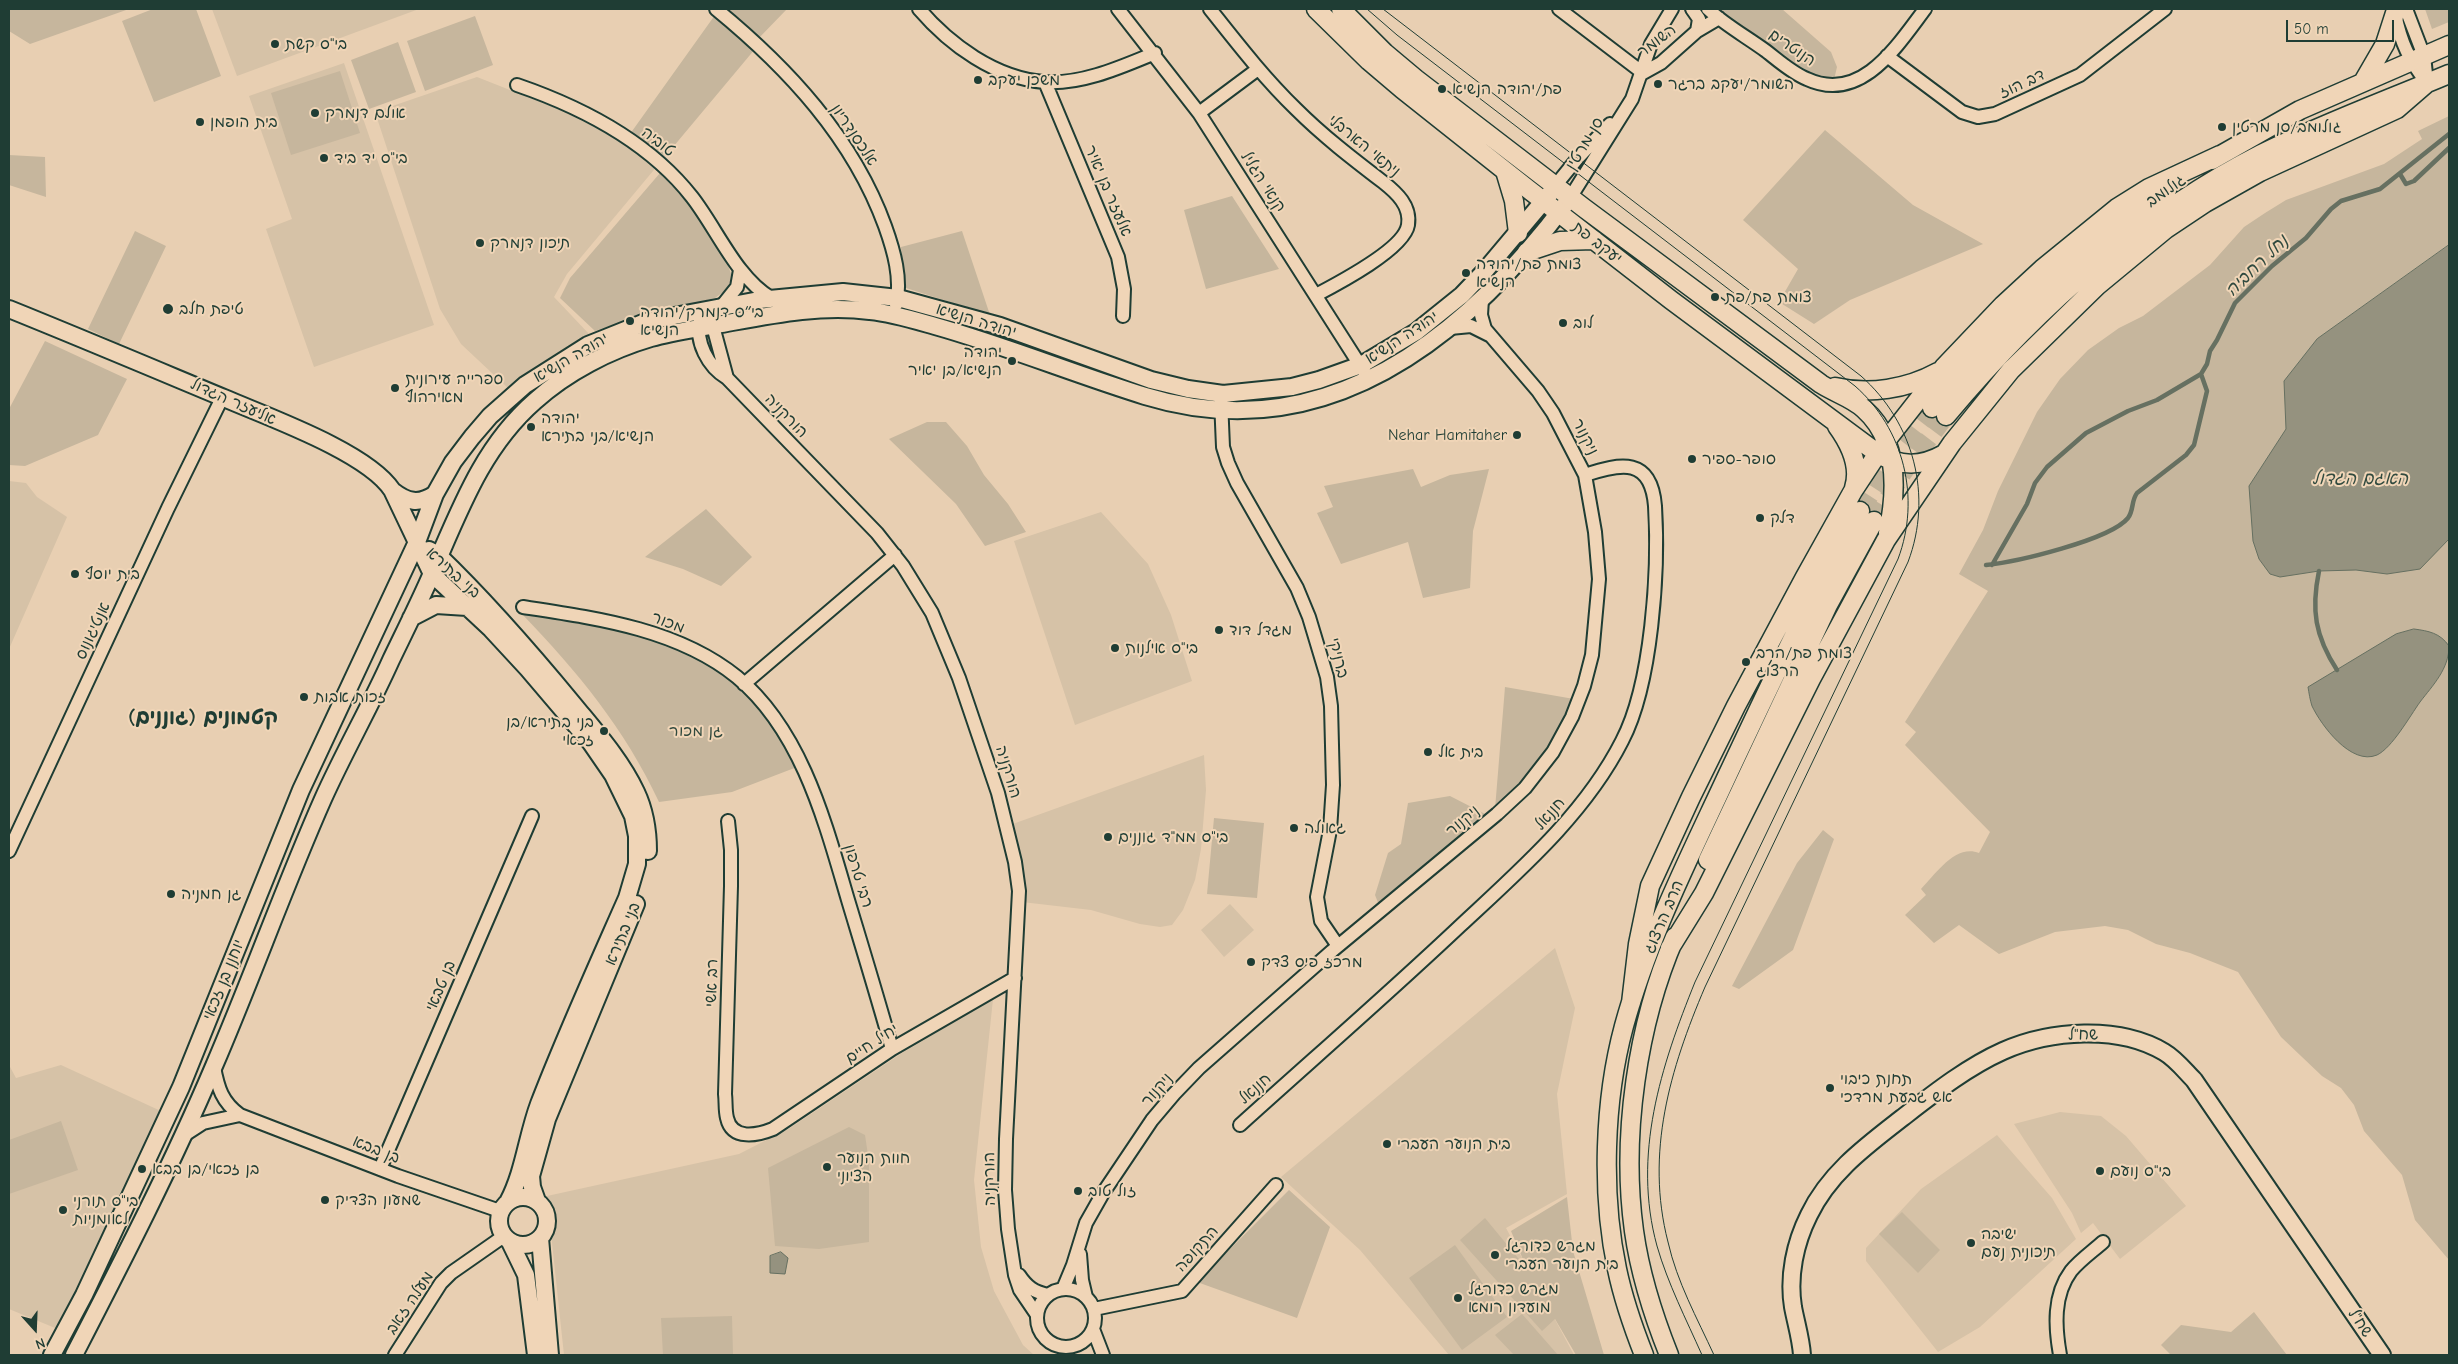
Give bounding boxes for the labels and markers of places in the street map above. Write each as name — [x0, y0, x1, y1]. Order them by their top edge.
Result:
place label: בי"ס קשת — [285, 34, 347, 54]
marker: בי"ס קשת — [269, 38, 281, 50]
place label: משכן יעקב — [988, 70, 1060, 90]
marker: משכן יעקב — [972, 74, 984, 86]
place label: השומר/יעקב ברגר — [1668, 74, 1794, 94]
marker: השומר/יעקב ברגר — [1652, 78, 1664, 90]
place label: פת/יהודה הנשיא — [1452, 79, 1562, 99]
marker: פת/יהודה הנשיא — [1436, 83, 1448, 95]
place label: אולם דנמרק — [325, 103, 406, 123]
marker: אולם דנמרק — [309, 107, 321, 119]
place label: בית הופמן — [210, 112, 278, 132]
marker: בית הופמן — [194, 116, 206, 128]
place label: גולומב/סן מרטין — [2232, 117, 2341, 137]
marker: גולומב/סן מרטין — [2216, 121, 2228, 133]
place label: בי"ס יד ביד — [334, 148, 408, 168]
marker: בי"ס יד ביד — [318, 152, 330, 164]
place label: תיכון דנמרק — [490, 233, 570, 253]
marker: תיכון דנמרק — [474, 237, 486, 249]
place label: צומת פת/יהודה הנשיא — [1476, 254, 1581, 292]
marker: צומת פת/יהודה הנשיא — [1460, 267, 1472, 279]
place label: צומת פת/פת — [1725, 287, 1812, 307]
marker: צומת פת/פת — [1709, 291, 1721, 303]
place label: טיפת חלב — [179, 299, 244, 319]
marker: טיפת חלב — [161, 302, 175, 316]
place label: בי״ס דנמרק/יהודה הנשיא — [640, 302, 764, 340]
place label: לוב — [1573, 313, 1593, 333]
marker: בי״ס דנמרק/יהודה הנשיא — [624, 315, 636, 327]
marker: לוב — [1557, 317, 1569, 329]
place label: יהודה הנשיא/בן יאיר — [908, 342, 1002, 380]
marker: יהודה הנשיא/בן יאיר — [1006, 355, 1018, 367]
place label: ספרייה עירונית מאירהוף — [405, 369, 503, 407]
marker: ספרייה עירונית מאירהוף — [389, 382, 401, 394]
place label: יהודה הנשיא/בני בתירא — [541, 408, 654, 446]
marker: יהודה הנשיא/בני בתירא — [525, 421, 537, 433]
place label: Nehar Hamitaher — [1388, 425, 1507, 445]
marker: Nehar Hamitaher — [1511, 429, 1523, 441]
place label: סופר-ספיר — [1702, 449, 1776, 469]
marker: סופר-ספיר — [1686, 453, 1698, 465]
place label: דלק — [1770, 508, 1795, 528]
marker: דלק — [1754, 512, 1766, 524]
place label: בית יוסף — [85, 564, 140, 584]
marker: בית יוסף — [69, 568, 81, 580]
place label: מגדל דוד — [1229, 620, 1292, 640]
marker: מגדל דוד — [1213, 624, 1225, 636]
place label: בי"ס אילנות — [1125, 638, 1198, 658]
marker: בי"ס אילנות — [1109, 642, 1121, 654]
place label: צומת פת/הרב הרצוג — [1756, 643, 1852, 681]
marker: צומת פת/הרב הרצוג — [1740, 656, 1752, 668]
place label: זכות אבות — [314, 687, 386, 707]
marker: זכות אבות — [298, 691, 310, 703]
place label: בני בתירא/בן זכאי — [506, 712, 594, 750]
marker: בני בתירא/בן זכאי — [598, 725, 610, 737]
place label: בית אל — [1438, 742, 1483, 762]
marker: בית אל — [1422, 746, 1434, 758]
place label: גאולה — [1304, 818, 1346, 838]
marker: גאולה — [1288, 822, 1300, 834]
place label: בי"ס ממ"ד גוננים — [1118, 827, 1229, 847]
marker: בי"ס ממ"ד גוננים — [1102, 831, 1114, 843]
place label: גן חמניה — [181, 884, 241, 904]
marker: גן חמניה — [165, 888, 177, 900]
place label: מרכז פיס צדק — [1261, 952, 1363, 972]
marker: מרכז פיס צדק — [1245, 956, 1257, 968]
place label: תחנת כיבוי אש גבעת מרדכי — [1840, 1069, 1952, 1107]
marker: תחנת כיבוי אש גבעת מרדכי — [1824, 1082, 1836, 1094]
place label: בית הנוער העברי — [1397, 1134, 1511, 1154]
marker: בית הנוער העברי — [1381, 1138, 1393, 1150]
place label: חוות הנוער הציוני — [837, 1148, 910, 1186]
place label: בן זכאי/בן בבא — [152, 1159, 259, 1179]
marker: חוות הנוער הציוני — [821, 1161, 833, 1173]
place label: בי"ס נועם — [2110, 1161, 2171, 1181]
marker: בן זכאי/בן בבא — [136, 1163, 148, 1175]
marker: בי"ס נועם — [2094, 1165, 2106, 1177]
place label: זול טוב — [1088, 1181, 1136, 1201]
marker: זול טוב — [1072, 1185, 1084, 1197]
place label: שמעון הצדיק — [335, 1190, 421, 1210]
place label: בי"ס תורני לאומניות — [73, 1191, 138, 1229]
marker: שמעון הצדיק — [319, 1194, 331, 1206]
marker: בי"ס תורני לאומניות — [57, 1204, 69, 1216]
place label: ישיבה תיכונית נעם — [1981, 1224, 2056, 1262]
place label: מגרש כדורגל בית הנוער העברי — [1505, 1236, 1619, 1274]
marker: ישיבה תיכונית נעם — [1965, 1237, 1977, 1249]
marker: מגרש כדורגל בית הנוער העברי — [1489, 1249, 1501, 1261]
place label: מגרש כדורגל מועדון רומא — [1468, 1279, 1559, 1317]
marker: מגרש כדורגל מועדון רומא — [1452, 1292, 1464, 1304]

